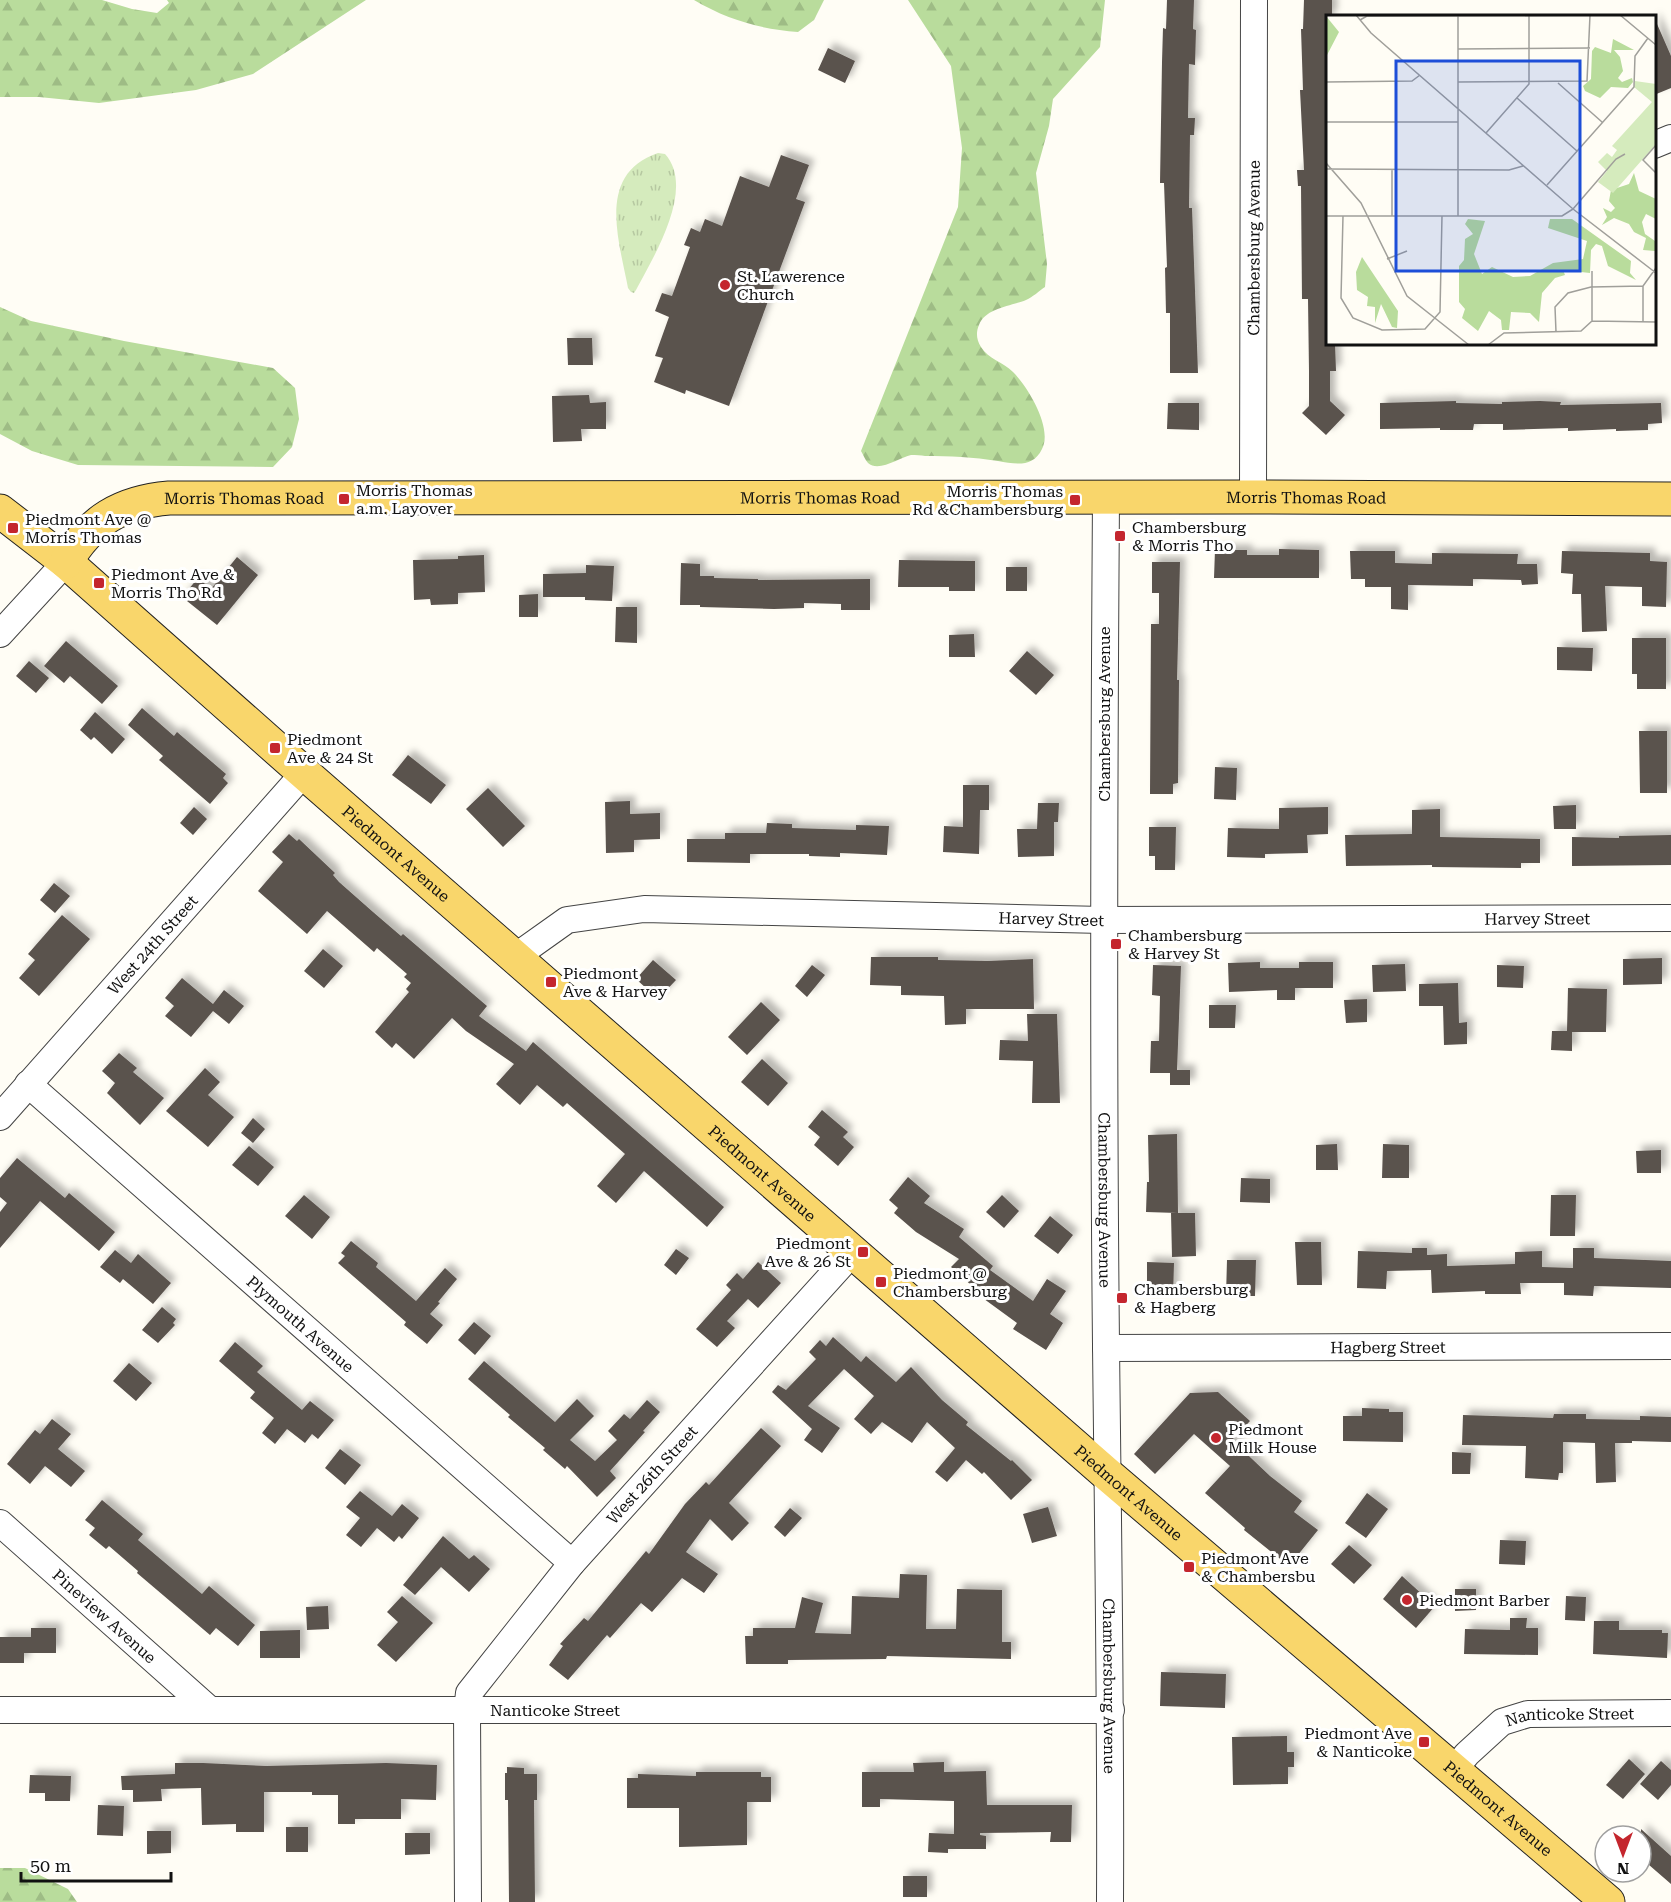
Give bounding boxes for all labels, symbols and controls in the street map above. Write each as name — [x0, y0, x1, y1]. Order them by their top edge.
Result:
inset map — [1326, 15, 1656, 345]
street label: Chambersburg Avenue — [1244, 160, 1264, 336]
place label: St. Lawerence Church — [737, 267, 845, 304]
marker: St. Lawerence Church — [718, 278, 732, 292]
place label: Morris Thomas a.m. Layover — [356, 481, 473, 518]
place label: Morris Thomas Rd &Chambersburg — [912, 482, 1064, 519]
street label: Morris Thomas Road — [740, 488, 900, 507]
street label: Morris Thomas Road — [1226, 488, 1386, 508]
street label: Morris Thomas Road — [164, 489, 324, 508]
marker: Morris Thomas a.m. Layover — [337, 492, 351, 506]
marker: Morris Thomas Rd &Chambersburg — [1068, 493, 1082, 507]
place label: Piedmont Ave @ Morris Thomas — [25, 510, 151, 547]
place label: Chambersburg & Morris Tho — [1132, 518, 1247, 555]
marker: Piedmont Ave @ Morris Thomas — [6, 521, 20, 535]
marker: Chambersburg & Morris Tho — [1113, 529, 1127, 543]
place label: Piedmont Ave & Morris Tho Rd — [111, 565, 235, 602]
marker: Piedmont Ave & Morris Tho Rd — [92, 576, 106, 590]
street label: Chambersburg Avenue — [1095, 626, 1114, 802]
place label: Piedmont Ave & 24 St — [287, 730, 373, 767]
marker: Piedmont Ave & 24 St — [268, 741, 282, 755]
street label: Piedmont Avenue — [338, 802, 454, 906]
street label: West 24th Street — [104, 891, 202, 999]
street label: Harvey Street — [998, 908, 1104, 930]
street label: Harvey Street — [1484, 909, 1590, 929]
place label: Chambersburg & Harvey St — [1128, 926, 1243, 963]
marker: Chambersburg & Harvey St — [1109, 937, 1123, 951]
place label: Piedmont Ave & Harvey — [563, 964, 668, 1001]
marker: Piedmont Ave & Harvey — [544, 975, 558, 989]
street label: Chambersburg Avenue — [1094, 1112, 1114, 1288]
street label: Piedmont Avenue — [704, 1121, 820, 1226]
place label: Piedmont Ave & 26 St — [765, 1234, 851, 1271]
marker: Piedmont Ave & 26 St — [856, 1245, 870, 1259]
place label: Piedmont @ Chambersburg — [893, 1264, 1008, 1301]
street label: Plymouth Avenue — [242, 1272, 358, 1377]
marker: Piedmont @ Chambersburg — [874, 1275, 888, 1289]
place label: Chambersburg & Hagberg — [1134, 1280, 1249, 1317]
marker: Chambersburg & Hagberg — [1115, 1291, 1129, 1305]
street label: Hagberg Street — [1330, 1338, 1446, 1357]
place label: Piedmont Milk House — [1228, 1420, 1317, 1457]
street label: West 26th Street — [603, 1422, 702, 1528]
marker: Piedmont Milk House — [1209, 1431, 1223, 1445]
street label: Piedmont Avenue — [1070, 1441, 1187, 1545]
place label: Piedmont Ave & Chambersbu — [1201, 1549, 1315, 1586]
marker: Piedmont Ave & Chambersbu — [1182, 1560, 1196, 1574]
street label: Pineview Avenue — [49, 1565, 160, 1668]
place label: Piedmont Barber — [1419, 1591, 1550, 1610]
marker: Piedmont Barber — [1400, 1593, 1414, 1607]
street label: Chambersburg Avenue — [1099, 1598, 1119, 1774]
street label: Nanticoke Street — [490, 1701, 620, 1720]
street label: Nanticoke Street — [1503, 1704, 1634, 1730]
place label: Piedmont Ave & Nanticoke — [1304, 1724, 1412, 1761]
marker: Piedmont Ave & Nanticoke — [1417, 1735, 1431, 1749]
street label: Piedmont Avenue — [1440, 1757, 1556, 1860]
north arrow — [1593, 1824, 1653, 1884]
scale bar — [21, 1845, 171, 1883]
text: 50 m — [30, 1855, 71, 1876]
text: N — [1617, 1859, 1629, 1878]

